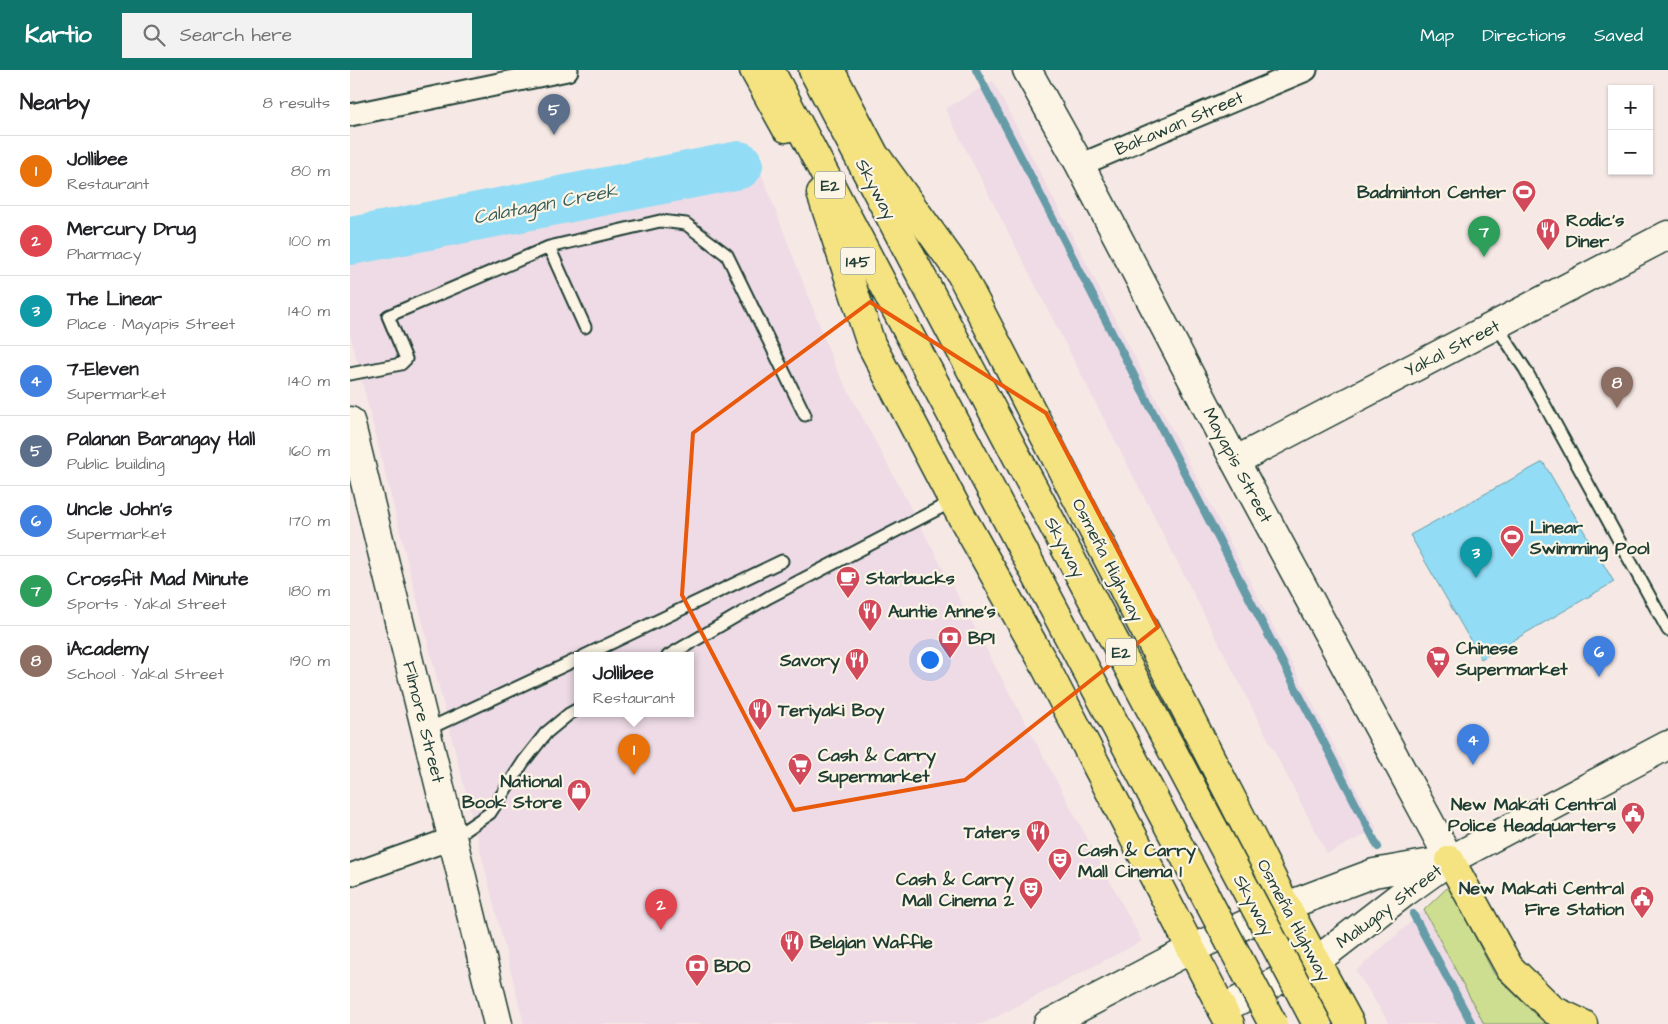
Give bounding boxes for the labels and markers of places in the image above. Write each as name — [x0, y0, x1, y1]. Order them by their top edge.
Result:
pin: 5 — [538, 94, 570, 135]
sports icon: Badminton Center — [1511, 179, 1537, 213]
place label: Badminton Center — [1357, 180, 1506, 205]
place label: Rodic's Diner — [1566, 208, 1624, 254]
pin: 7 — [1468, 216, 1500, 257]
restaurant icon: Rodic's Diner — [1535, 217, 1561, 251]
pin: 8 — [1601, 367, 1633, 408]
place label: Linear Swimming Pool — [1529, 515, 1650, 562]
sports icon: Linear Swimming Pool — [1499, 524, 1525, 558]
pin: 3 — [1460, 537, 1492, 578]
cafe icon: Starbucks — [835, 565, 861, 599]
place label: Starbucks — [865, 566, 955, 591]
restaurant icon: Auntie Anne's — [857, 598, 883, 632]
place label: Auntie Anne's — [888, 599, 996, 624]
bank icon: BPI — [937, 625, 963, 659]
place label: BPI — [968, 626, 995, 651]
place label: Chinese Supermarket — [1455, 636, 1568, 682]
pin: 6 — [1583, 636, 1615, 677]
supermarket icon: Chinese Supermarket — [1425, 645, 1451, 679]
restaurant icon: Savory — [844, 647, 870, 681]
place label: Savory — [779, 648, 840, 674]
restaurant icon: Teriyaki Boy — [747, 697, 773, 731]
place label: Teriyaki Boy — [777, 698, 885, 724]
pin: 4 — [1457, 724, 1489, 765]
pin: 1 — [618, 734, 650, 775]
place label: Cash & Carry Supermarket — [817, 743, 936, 789]
supermarket icon: Cash & Carry Supermarket — [787, 752, 813, 786]
place label: National Book Store — [462, 769, 562, 815]
shop icon: National Book Store — [566, 778, 592, 812]
place label: New Makati Central Police Headquarters — [1448, 792, 1616, 838]
public building icon: New Makati Central Police Headquarters — [1620, 801, 1646, 835]
restaurant icon: Taters — [1025, 819, 1051, 853]
place label: Taters — [963, 820, 1020, 845]
place label: Cash & Carry Mall Cinema 1 — [1078, 838, 1196, 884]
theatre icon: Cash & Carry Mall Cinema 1 — [1047, 847, 1073, 881]
place label: Cash & Carry Mall Cinema 2 — [896, 867, 1015, 913]
theatre icon: Cash & Carry Mall Cinema 2 — [1018, 876, 1044, 910]
place label: New Makati Central Fire Station — [1459, 876, 1624, 922]
public building icon: New Makati Central Fire Station — [1629, 885, 1655, 919]
pin: 2 — [645, 889, 677, 930]
restaurant icon: Belgian Waffle — [779, 929, 805, 963]
place label: Belgian Waffle — [810, 930, 933, 956]
bank icon: BDO — [684, 953, 710, 987]
place label: BDO — [714, 954, 751, 979]

